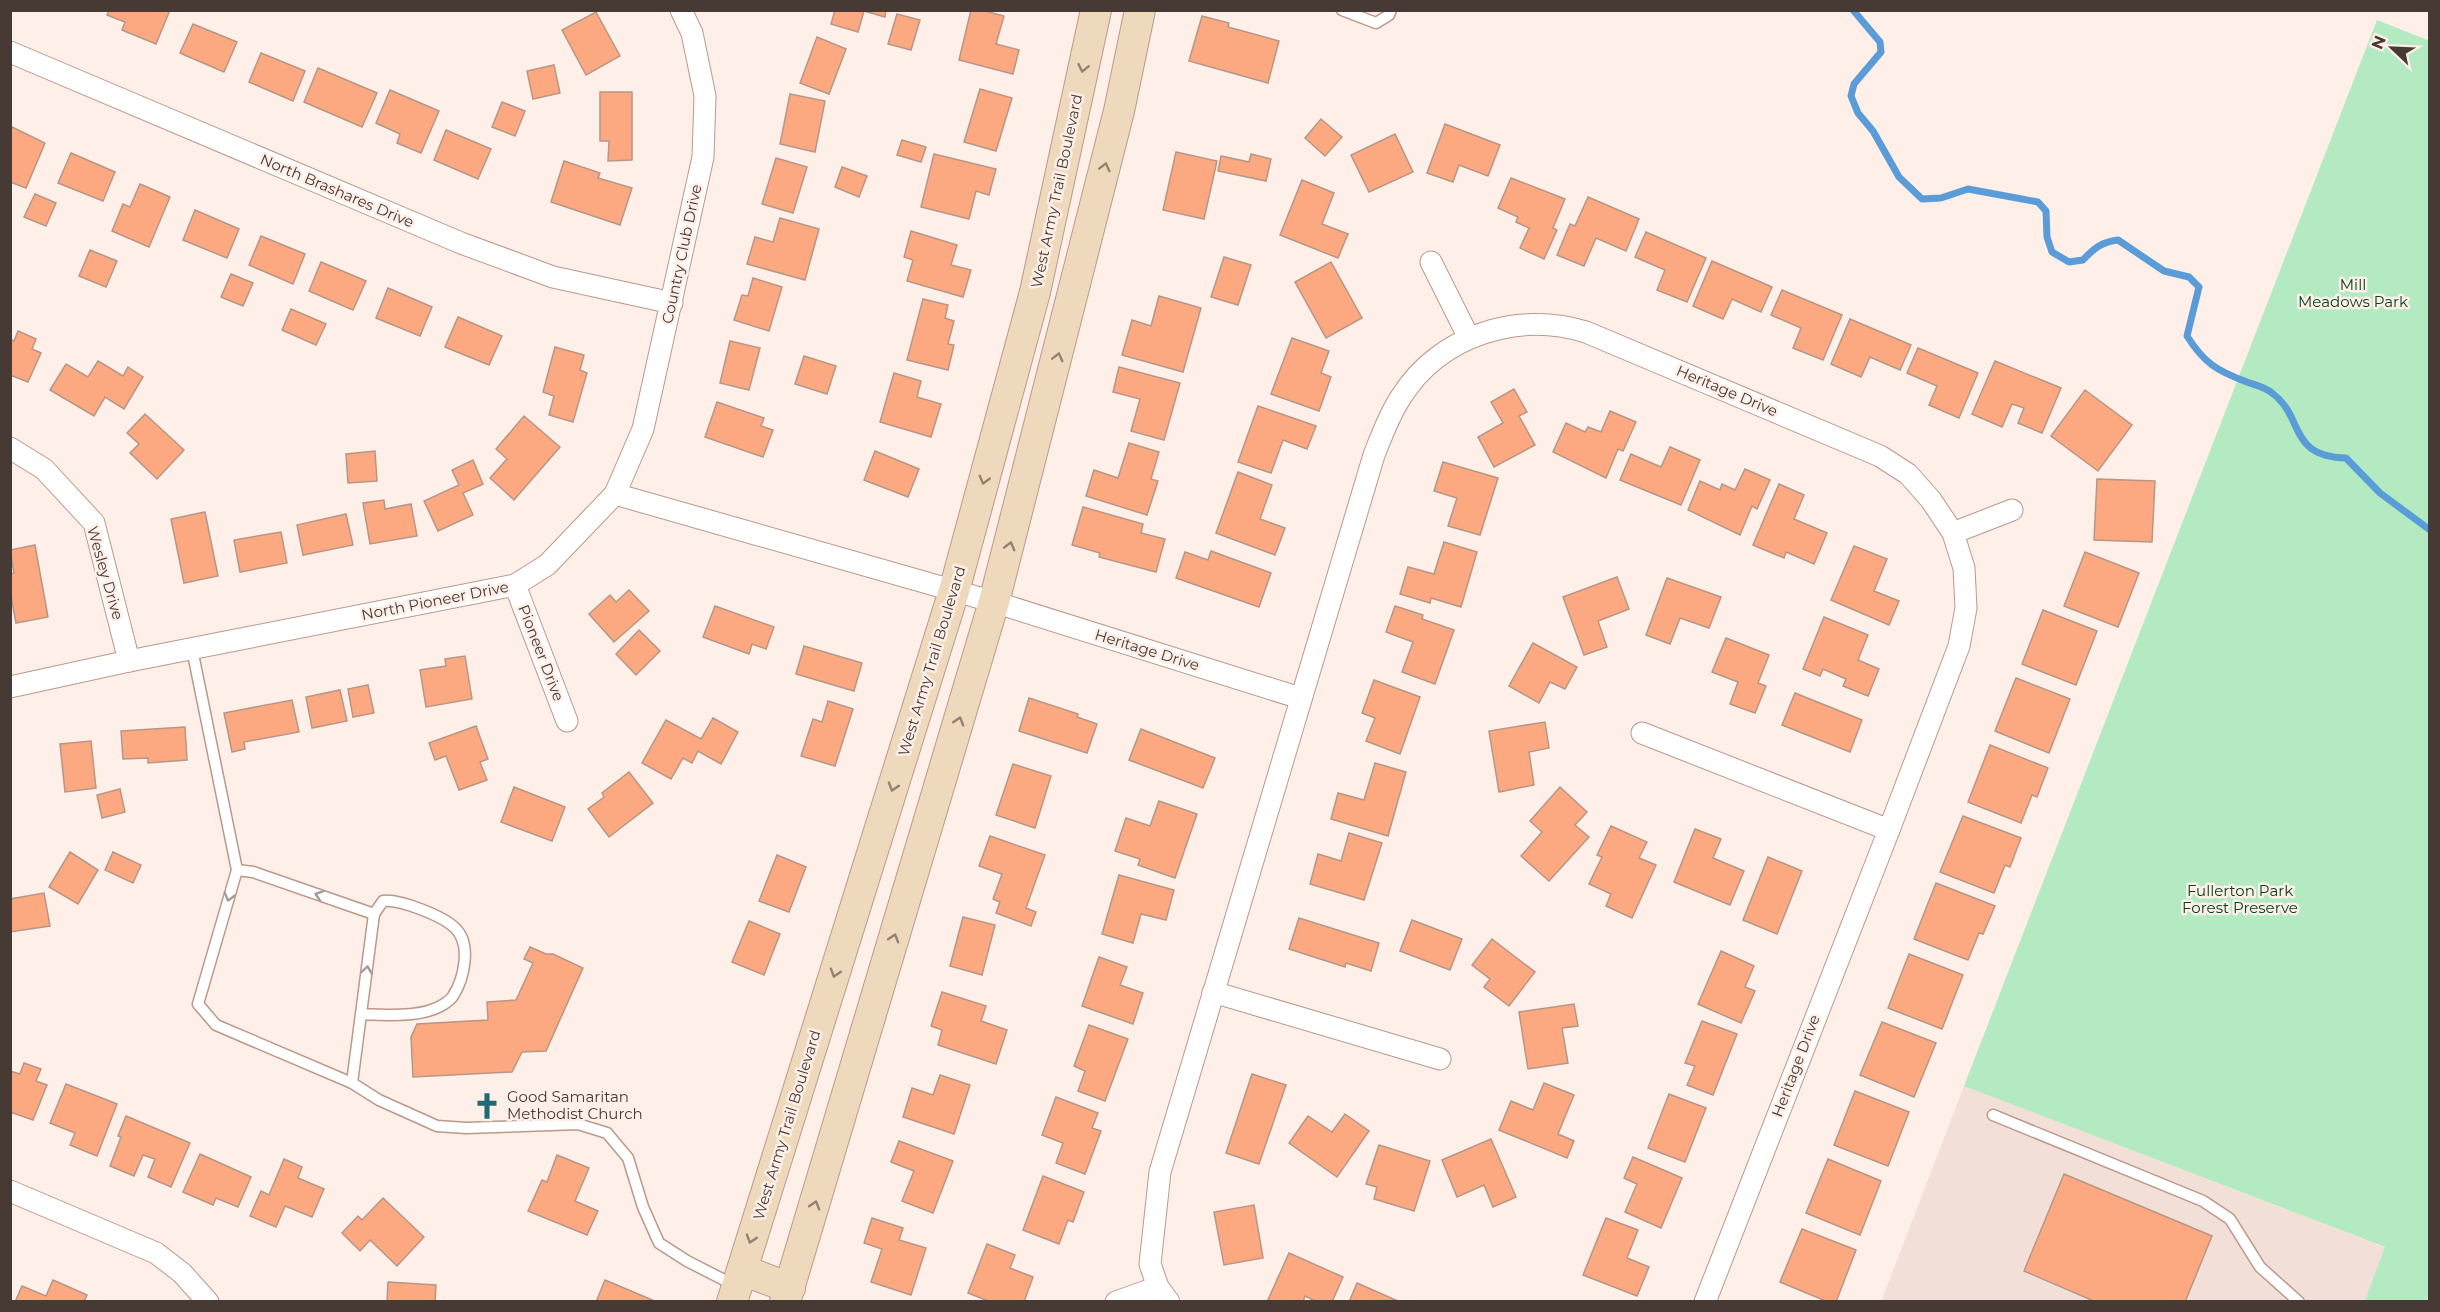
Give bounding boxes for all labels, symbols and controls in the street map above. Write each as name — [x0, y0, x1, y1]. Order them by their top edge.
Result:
north arrow — [2362, 18, 2422, 78]
text: N — [2367, 33, 2390, 52]
one-way arrow — [1078, 62, 1091, 72]
street label: West Army Trail Boulevard — [1027, 92, 1086, 290]
street label: North Brashares Drive — [257, 149, 417, 232]
one-way arrow — [1097, 163, 1110, 173]
street label: Country Club Drive — [657, 182, 706, 325]
park label: Mill Meadows Park — [2298, 275, 2408, 311]
one-way arrow — [1050, 352, 1063, 362]
street label: Heritage Drive — [1674, 361, 1781, 420]
one-way arrow — [979, 474, 991, 485]
street label: Wesley Drive — [83, 524, 128, 622]
one-way arrow — [1002, 541, 1015, 551]
street label: West Army Trail Boulevard — [894, 564, 970, 758]
street label: North Pioneer Drive — [360, 577, 510, 624]
street label: Pioneer Drive — [514, 602, 569, 704]
street label: Heritage Drive — [1093, 625, 1202, 674]
one-way arrow — [952, 716, 964, 727]
one-way arrow — [888, 781, 900, 792]
park label: Fullerton Park Forest Preserve — [2182, 881, 2298, 917]
one-way arrow — [314, 890, 325, 902]
one-way arrow — [224, 891, 237, 901]
one-way arrow — [887, 933, 899, 944]
one-way arrow — [360, 966, 372, 975]
one-way arrow — [830, 967, 842, 978]
street label: Heritage Drive — [1767, 1012, 1824, 1120]
street label: West Army Trail Boulevard — [749, 1028, 825, 1222]
place label: Good Samaritan Methodist Church — [507, 1087, 643, 1123]
church icon: Good Samaritan Methodist Church — [472, 1091, 502, 1121]
one-way arrow — [808, 1200, 820, 1211]
one-way arrow — [746, 1233, 759, 1244]

